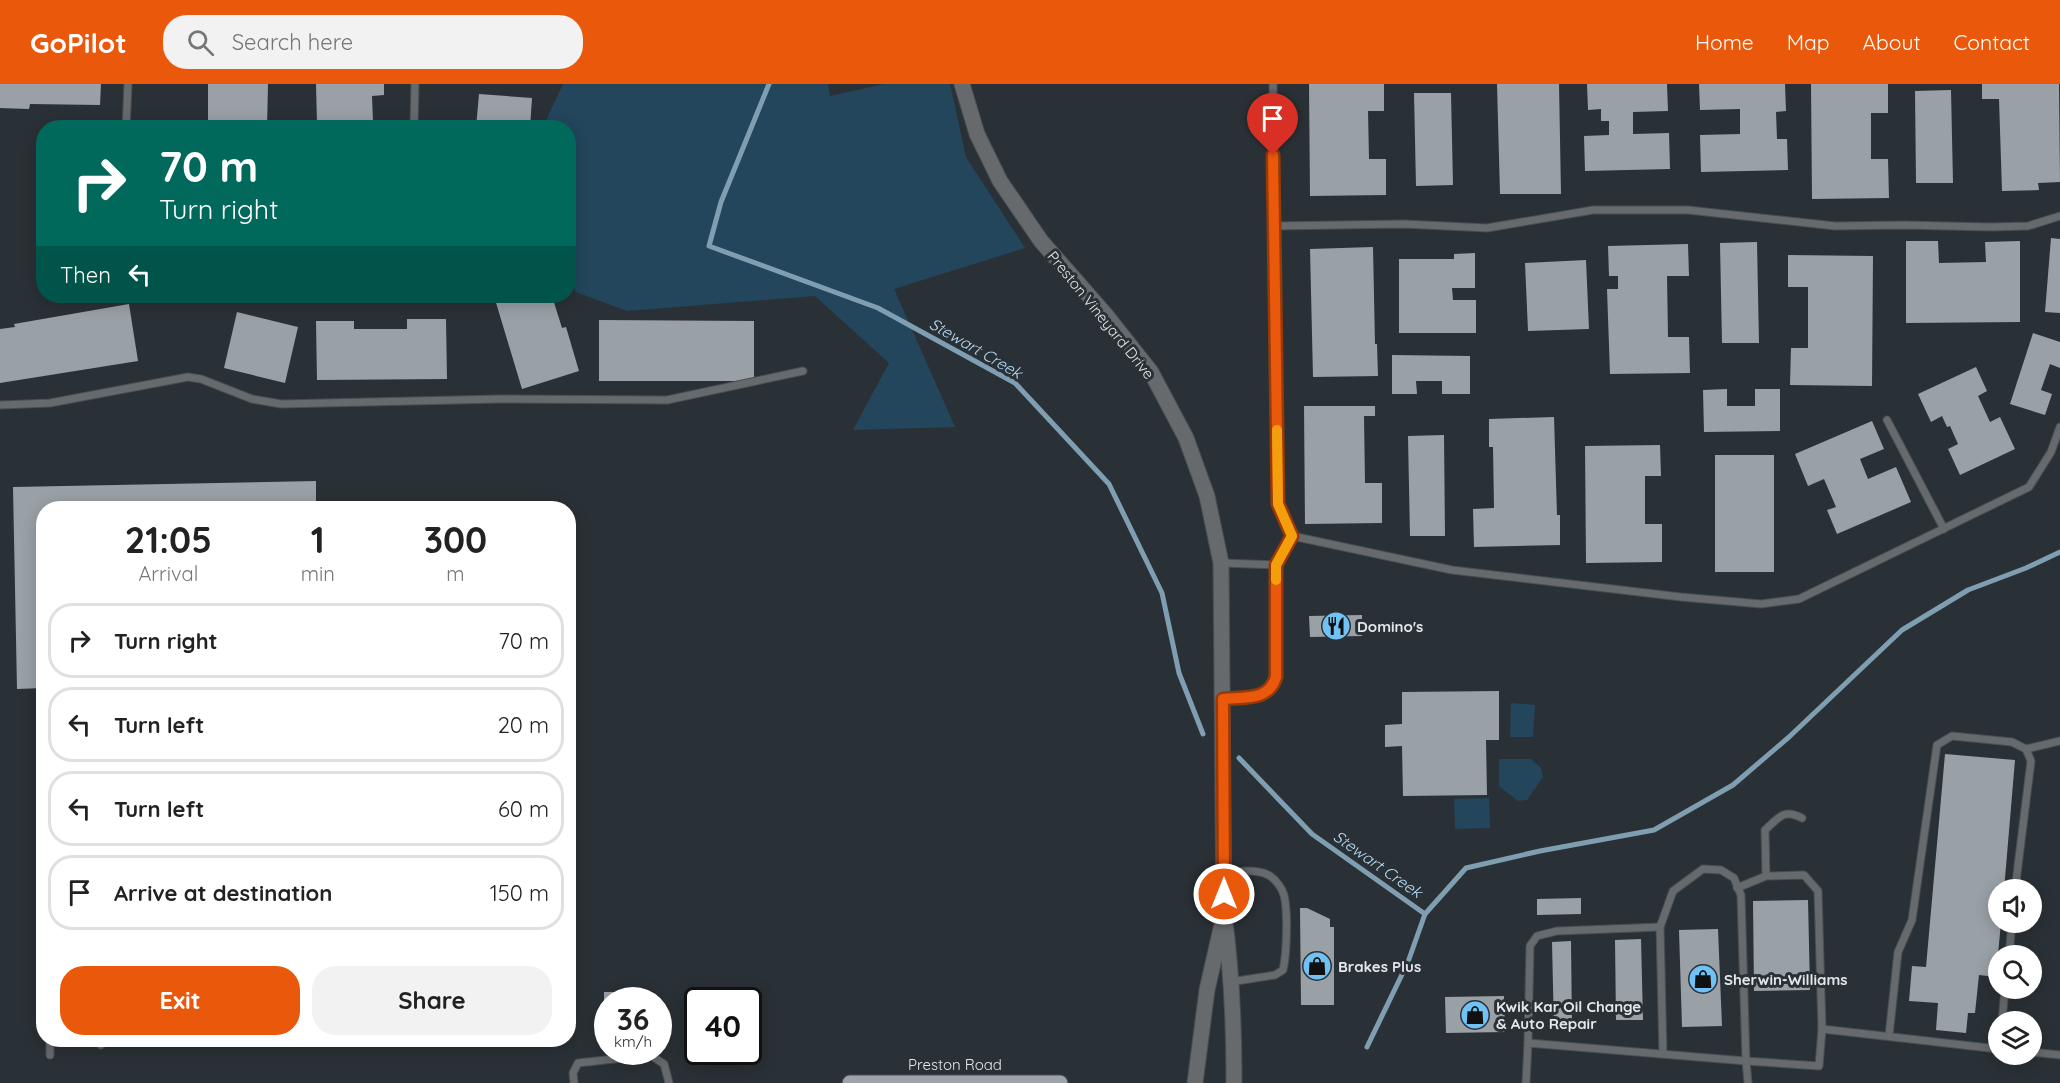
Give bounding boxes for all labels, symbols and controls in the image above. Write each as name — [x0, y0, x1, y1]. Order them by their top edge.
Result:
search box — [163, 15, 583, 69]
text: GoPilot — [30, 25, 127, 60]
icon: search — [184, 26, 217, 59]
text: Search here — [232, 28, 353, 56]
text: Home — [1695, 29, 1754, 55]
text: Map — [1787, 29, 1830, 55]
text: About — [1863, 29, 1921, 55]
text: Contact — [1954, 29, 2030, 55]
pin — [1247, 93, 1298, 155]
icon: arrive — [1256, 102, 1289, 135]
text: 70 m — [159, 140, 258, 193]
icon: right — [60, 144, 138, 222]
text: Turn right — [159, 192, 278, 226]
street label: Preston Vineyard Drive — [1043, 247, 1159, 383]
icon: left — [123, 258, 156, 291]
text: Then — [60, 261, 111, 289]
water label: Stewart Creek — [926, 313, 1027, 383]
text: 21:05 — [125, 517, 212, 562]
text: 1 — [311, 517, 325, 562]
text: 300 — [424, 517, 487, 562]
text: Arrival — [138, 561, 198, 586]
text: min — [301, 561, 335, 586]
text: m — [446, 561, 465, 586]
restaurant icon: Domino's — [1320, 610, 1352, 642]
place label: Domino's — [1357, 617, 1423, 636]
icon: right — [63, 624, 96, 657]
text: Turn right — [114, 627, 218, 655]
text: 70 m — [499, 627, 549, 655]
icon: left — [63, 708, 96, 741]
text: Turn left — [114, 711, 204, 739]
text: 20 m — [498, 711, 549, 739]
icon: left — [63, 792, 96, 825]
text: Turn left — [114, 795, 204, 823]
text: 60 m — [498, 795, 549, 823]
water label: Stewart Creek — [1330, 826, 1428, 903]
position arrow — [1192, 862, 1256, 926]
icon: arrive — [63, 876, 96, 909]
text: Arrive at destination — [114, 879, 332, 907]
text: 150 m — [490, 879, 549, 907]
map controls — [1988, 879, 2042, 1065]
button: sound — [1988, 879, 2042, 933]
button: search — [1988, 945, 2042, 999]
shop icon: Brakes Plus — [1301, 950, 1333, 982]
place label: Brakes Plus — [1338, 957, 1421, 976]
shop icon: Sherwin-Williams — [1687, 963, 1719, 995]
button: Exit — [60, 966, 300, 1035]
button: Share — [312, 966, 552, 1035]
place label: Sherwin-Williams — [1724, 970, 1848, 989]
speed limit sign: 40 — [684, 987, 762, 1065]
place label: Kwik Kar Oil Change & Auto Repair — [1496, 997, 1641, 1033]
shop icon: Kwik Kar Oil Change & Auto Repair — [1459, 999, 1491, 1031]
text: 36 — [617, 1000, 649, 1038]
button: layers — [1988, 1011, 2042, 1065]
text: km/h — [614, 1032, 652, 1051]
street label: Preston Road — [908, 1055, 1002, 1074]

